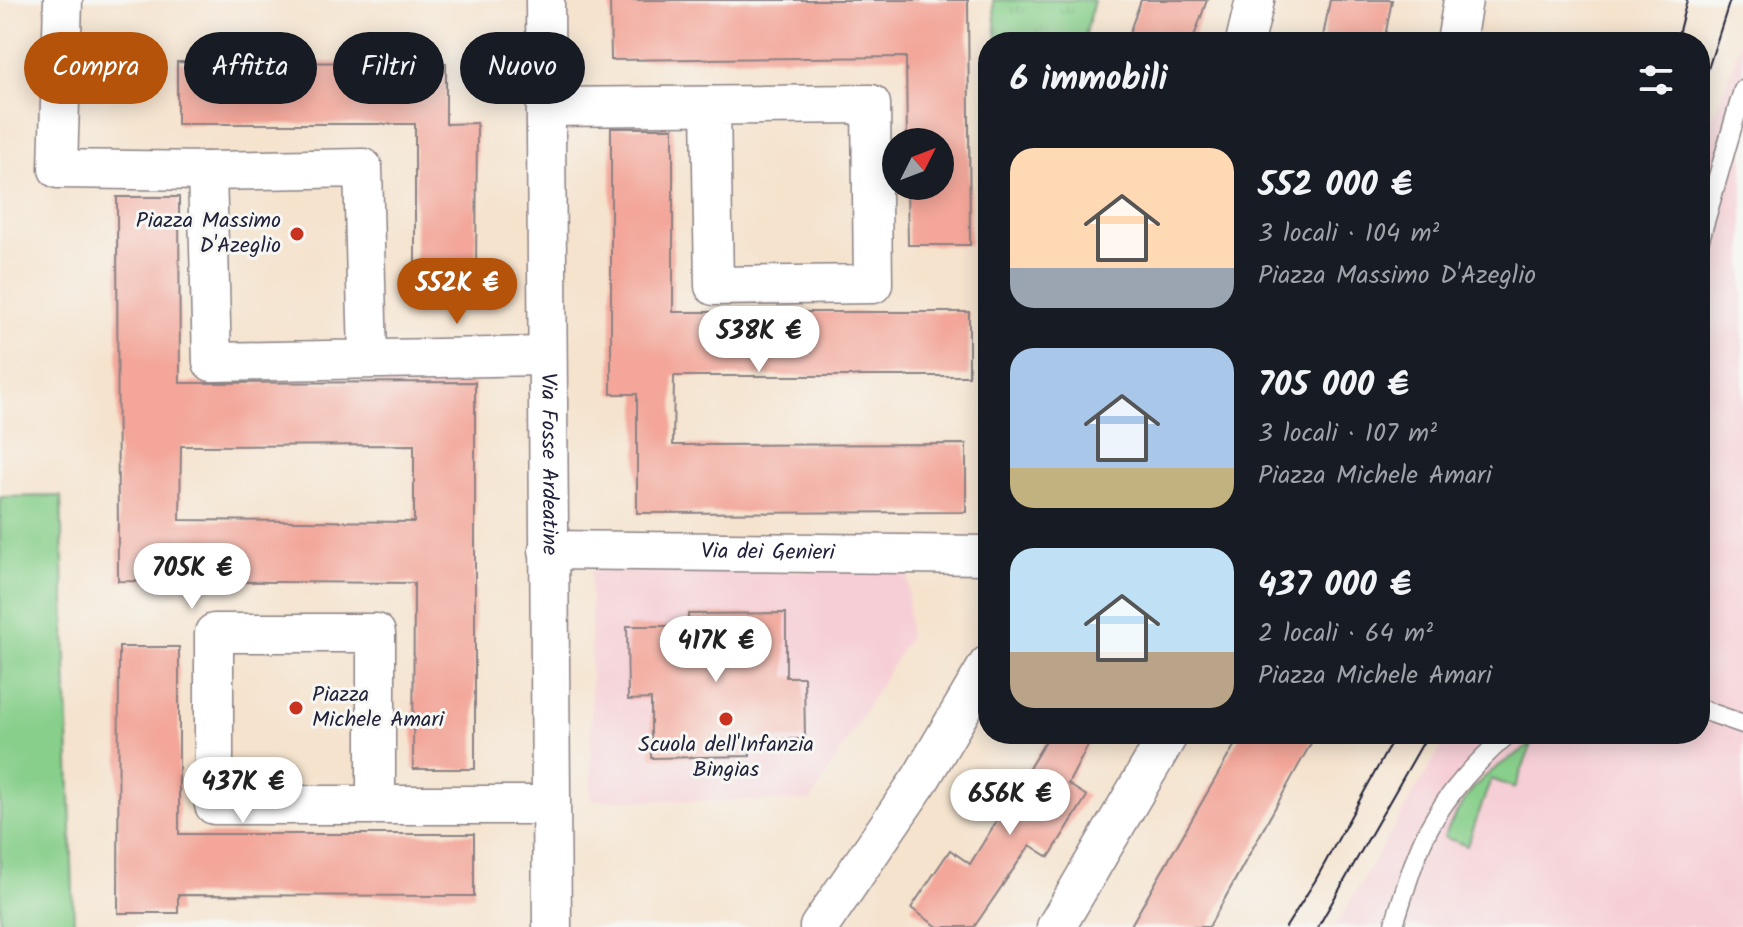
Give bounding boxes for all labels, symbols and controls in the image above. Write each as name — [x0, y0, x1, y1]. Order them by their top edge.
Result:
chip: Compra — [24, 32, 168, 104]
chip: Affitta — [184, 32, 317, 104]
chip: Filtri — [333, 32, 444, 104]
chip: Nuovo — [460, 32, 585, 104]
text: 6 immobili — [1010, 53, 1168, 107]
icon: filters — [1634, 58, 1678, 102]
north arrow — [882, 128, 954, 200]
map controls — [882, 128, 954, 200]
text: 552 000 € — [1258, 159, 1412, 213]
icon: home — [1074, 180, 1170, 276]
place label: Piazza Massimo D'Azeglio — [136, 204, 281, 264]
text: 3 locali · 104 m² — [1258, 213, 1439, 255]
marker: Piazza Massimo D'Azeglio — [288, 225, 306, 243]
text: Piazza Massimo D'Azeglio — [1258, 255, 1536, 297]
pin: 552K € — [392, 258, 522, 326]
text: 552K € — [415, 263, 499, 305]
pin: 538K € — [694, 306, 824, 374]
text: 538K € — [717, 311, 801, 353]
text: 705 000 € — [1258, 359, 1409, 413]
street label: Via Fosse Ardeatine — [530, 373, 567, 555]
icon: home — [1074, 380, 1170, 476]
text: 3 locali · 107 m² — [1258, 413, 1437, 455]
text: Piazza Michele Amari — [1258, 455, 1492, 497]
street label: Via dei Genieri — [701, 534, 836, 571]
pin: 705K € — [127, 543, 257, 611]
text: 705K € — [152, 548, 232, 590]
text: 437 000 € — [1258, 559, 1411, 613]
icon: home — [1074, 580, 1170, 676]
text: 2 locali · 64 m² — [1258, 613, 1433, 655]
pin: 417K € — [651, 616, 781, 684]
text: 417K € — [678, 621, 754, 663]
text: Piazza Michele Amari — [1258, 655, 1492, 697]
place label: Piazza Michele Amari — [312, 678, 445, 738]
marker: Piazza Michele Amari — [287, 699, 305, 717]
marker: Scuola dell'Infanzia Bingias — [717, 710, 735, 728]
place label: Scuola dell'Infanzia Bingias — [638, 728, 814, 788]
pin: 437K € — [178, 757, 308, 825]
text: 437K € — [202, 762, 284, 804]
pin: 656K € — [945, 769, 1075, 837]
text: 656K € — [968, 774, 1052, 816]

